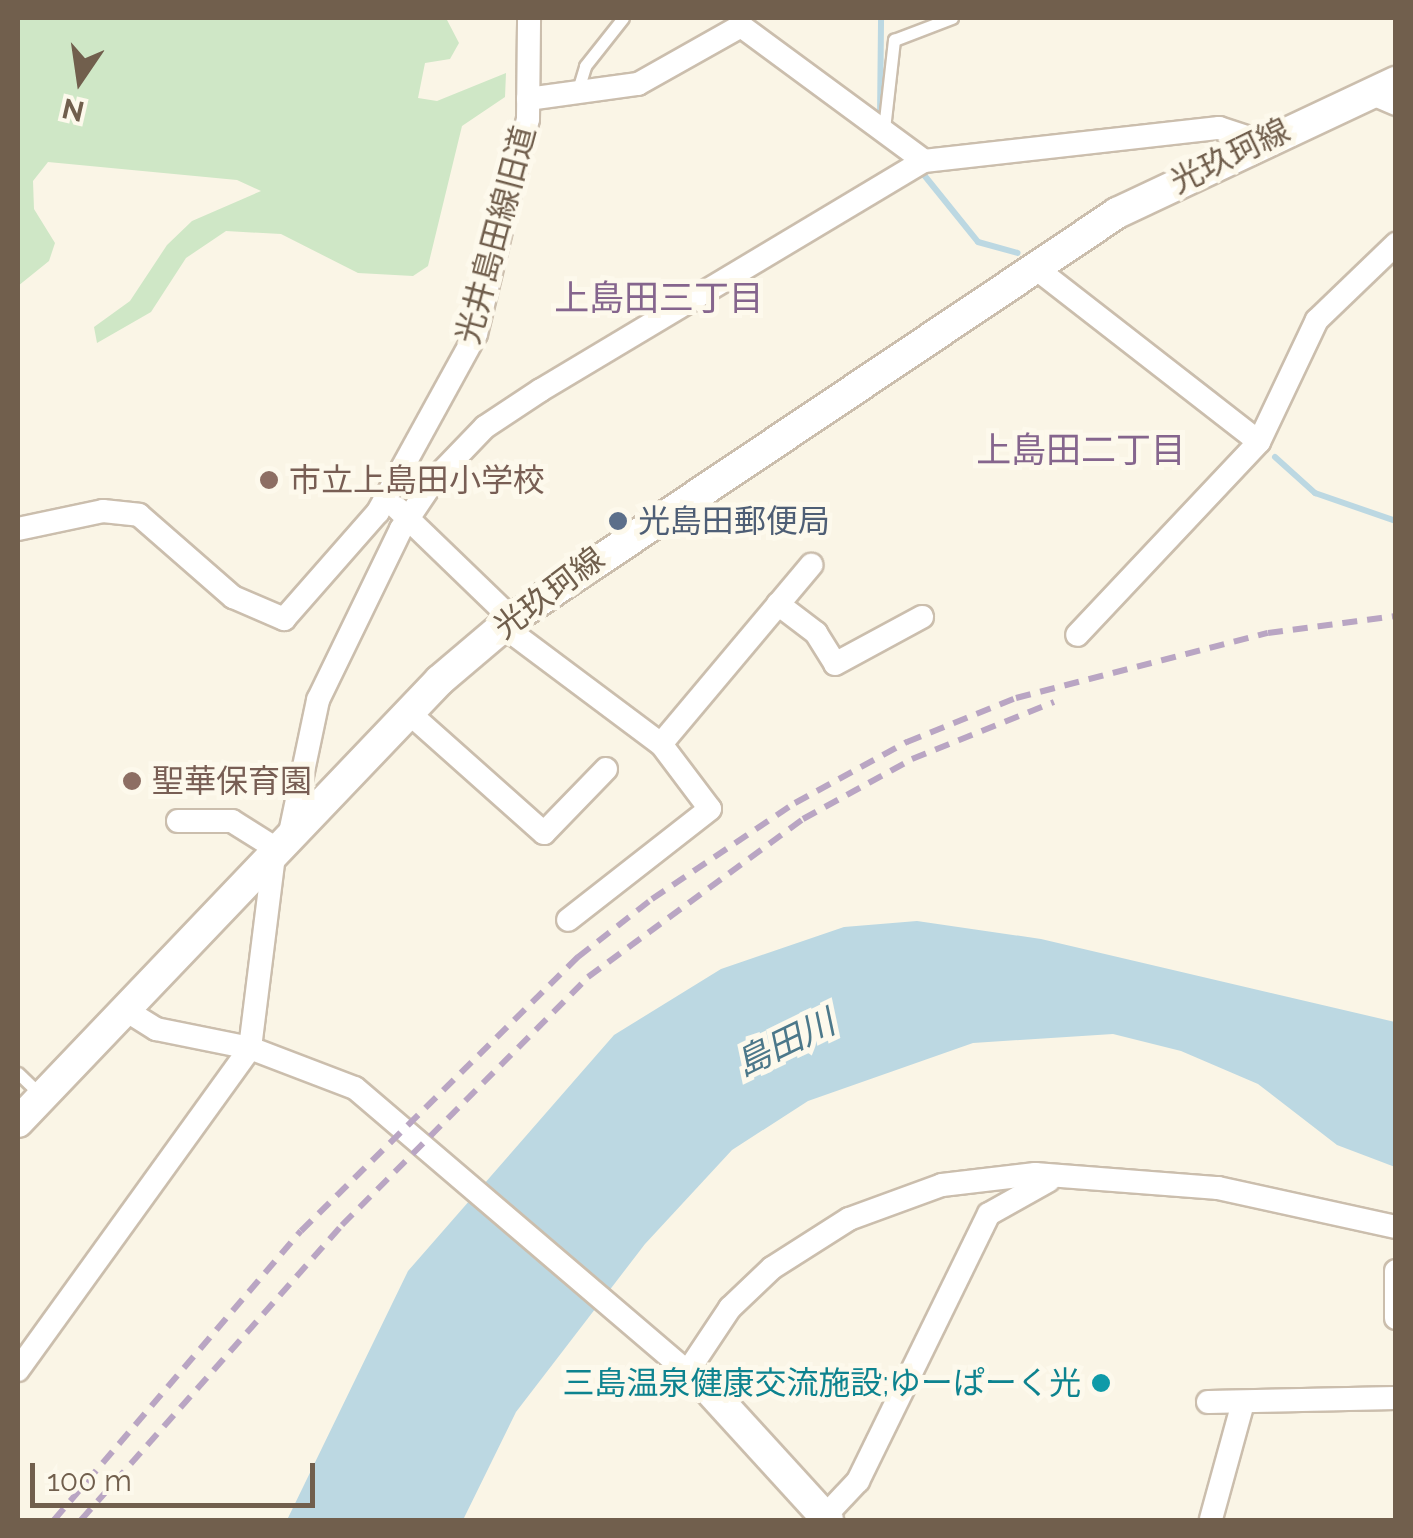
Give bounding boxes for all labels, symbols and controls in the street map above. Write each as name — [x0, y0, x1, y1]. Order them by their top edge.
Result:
north arrow — [30, 30, 130, 130]
text: N — [59, 91, 87, 128]
street label: 光玖珂線 — [1164, 111, 1296, 201]
street label: 光井島田線旧道 — [448, 122, 544, 348]
district label: 上島田三丁目 — [554, 277, 764, 319]
district label: 上島田二丁目 — [976, 429, 1186, 471]
place label: 市立上島田小学校 — [289, 461, 545, 499]
marker: 市立上島田小学校 — [258, 469, 280, 491]
place label: 光島田郵便局 — [638, 502, 830, 540]
marker: 光島田郵便局 — [607, 510, 629, 532]
street label: 光玖珂線 — [486, 539, 612, 647]
place label: 聖華保育園 — [152, 762, 312, 800]
marker: 聖華保育園 — [121, 770, 143, 792]
water label: 島田川 — [729, 1001, 841, 1085]
place label: 三島温泉健康交流施設;ゆーぱーく光 — [562, 1364, 1081, 1402]
marker: 三島温泉健康交流施設;ゆーぱーく光 — [1090, 1372, 1112, 1394]
scale bar — [35, 1443, 320, 1505]
text: 100 m — [47, 1463, 132, 1498]

